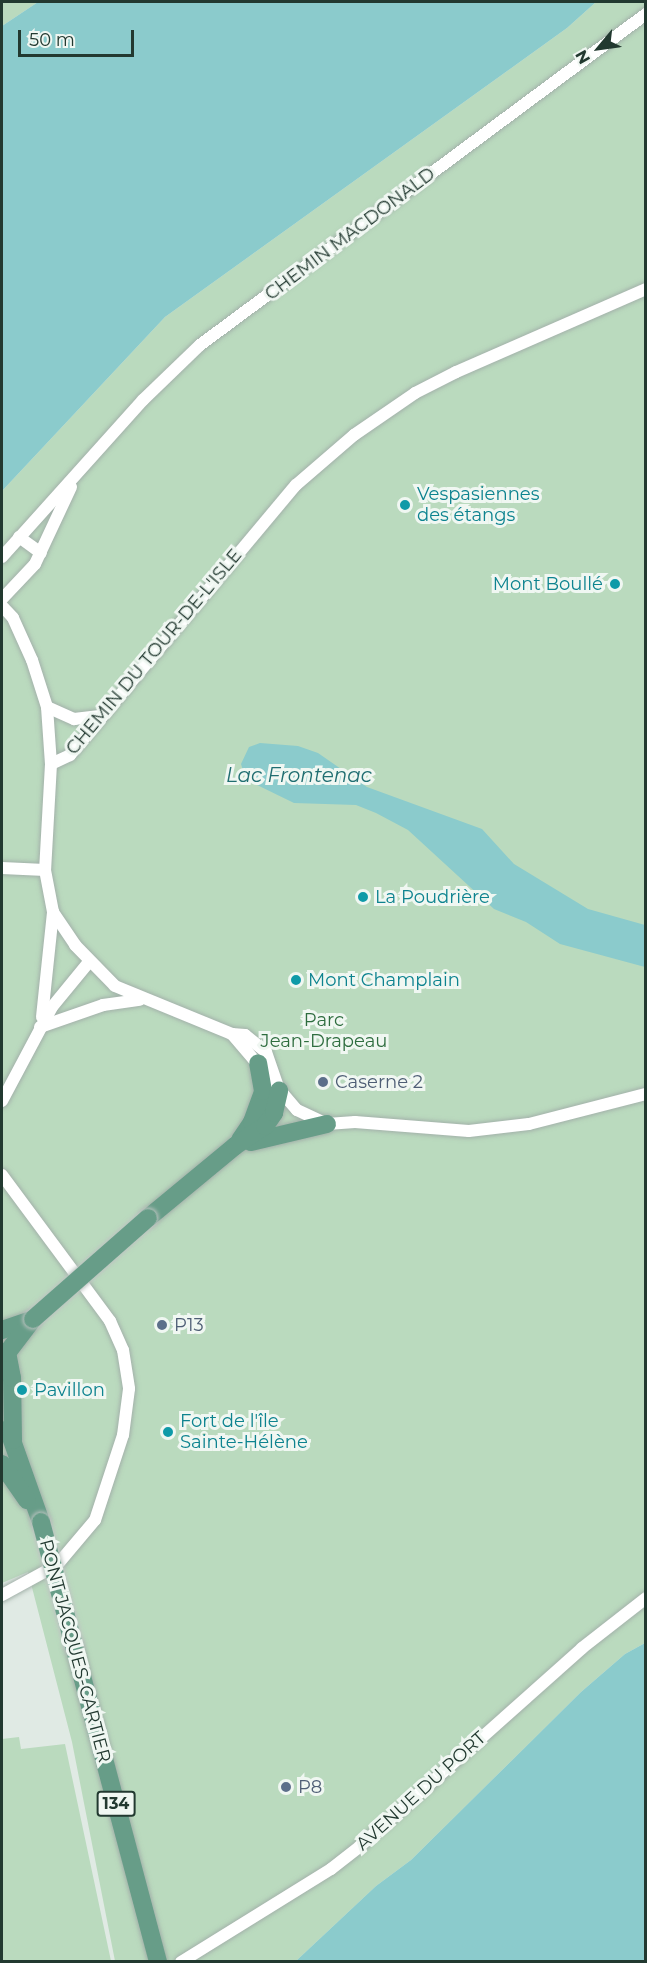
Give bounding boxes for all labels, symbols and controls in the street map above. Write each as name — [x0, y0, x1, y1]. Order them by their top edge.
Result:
scale bar — [21, 18, 136, 56]
north arrow — [569, 18, 629, 78]
text: 50 m — [29, 29, 75, 51]
text: N — [571, 47, 594, 67]
street label: CHEMIN MACDONALD — [261, 163, 439, 305]
place label: Vespasiennes des étangs — [417, 484, 539, 526]
marker: Vespasiennes des étangs — [398, 498, 412, 512]
street label: CHEMIN DU TOUR-DE-L'ISLE — [62, 545, 246, 759]
place label: Mont Boullé — [493, 573, 603, 595]
marker: Mont Boullé — [608, 577, 622, 591]
water label: Lac Frontenac — [226, 763, 372, 787]
place label: La Poudrière — [375, 886, 490, 908]
marker: La Poudrière — [356, 890, 370, 904]
place label: Mont Champlain — [308, 969, 460, 991]
marker: Mont Champlain — [289, 973, 303, 987]
park label: Parc Jean-Drapeau — [261, 1010, 387, 1052]
place label: Caserne 2 — [335, 1071, 423, 1093]
marker: Caserne 2 — [316, 1075, 330, 1089]
place label: P13 — [174, 1314, 204, 1336]
marker: P13 — [155, 1318, 169, 1332]
place label: Pavillon — [34, 1379, 105, 1401]
marker: Pavillon — [15, 1383, 29, 1397]
place label: Fort de l'île Sainte-Hélène — [180, 1411, 308, 1454]
marker: Fort de l'île Sainte-Hélène — [161, 1425, 175, 1439]
street label: PONT JACQUES-CARTIER — [35, 1537, 115, 1765]
street label: AVENUE DU PORT — [352, 1727, 490, 1855]
place label: P8 — [298, 1776, 322, 1798]
marker: P8 — [279, 1780, 293, 1794]
road number: 134 — [96, 1791, 136, 1817]

